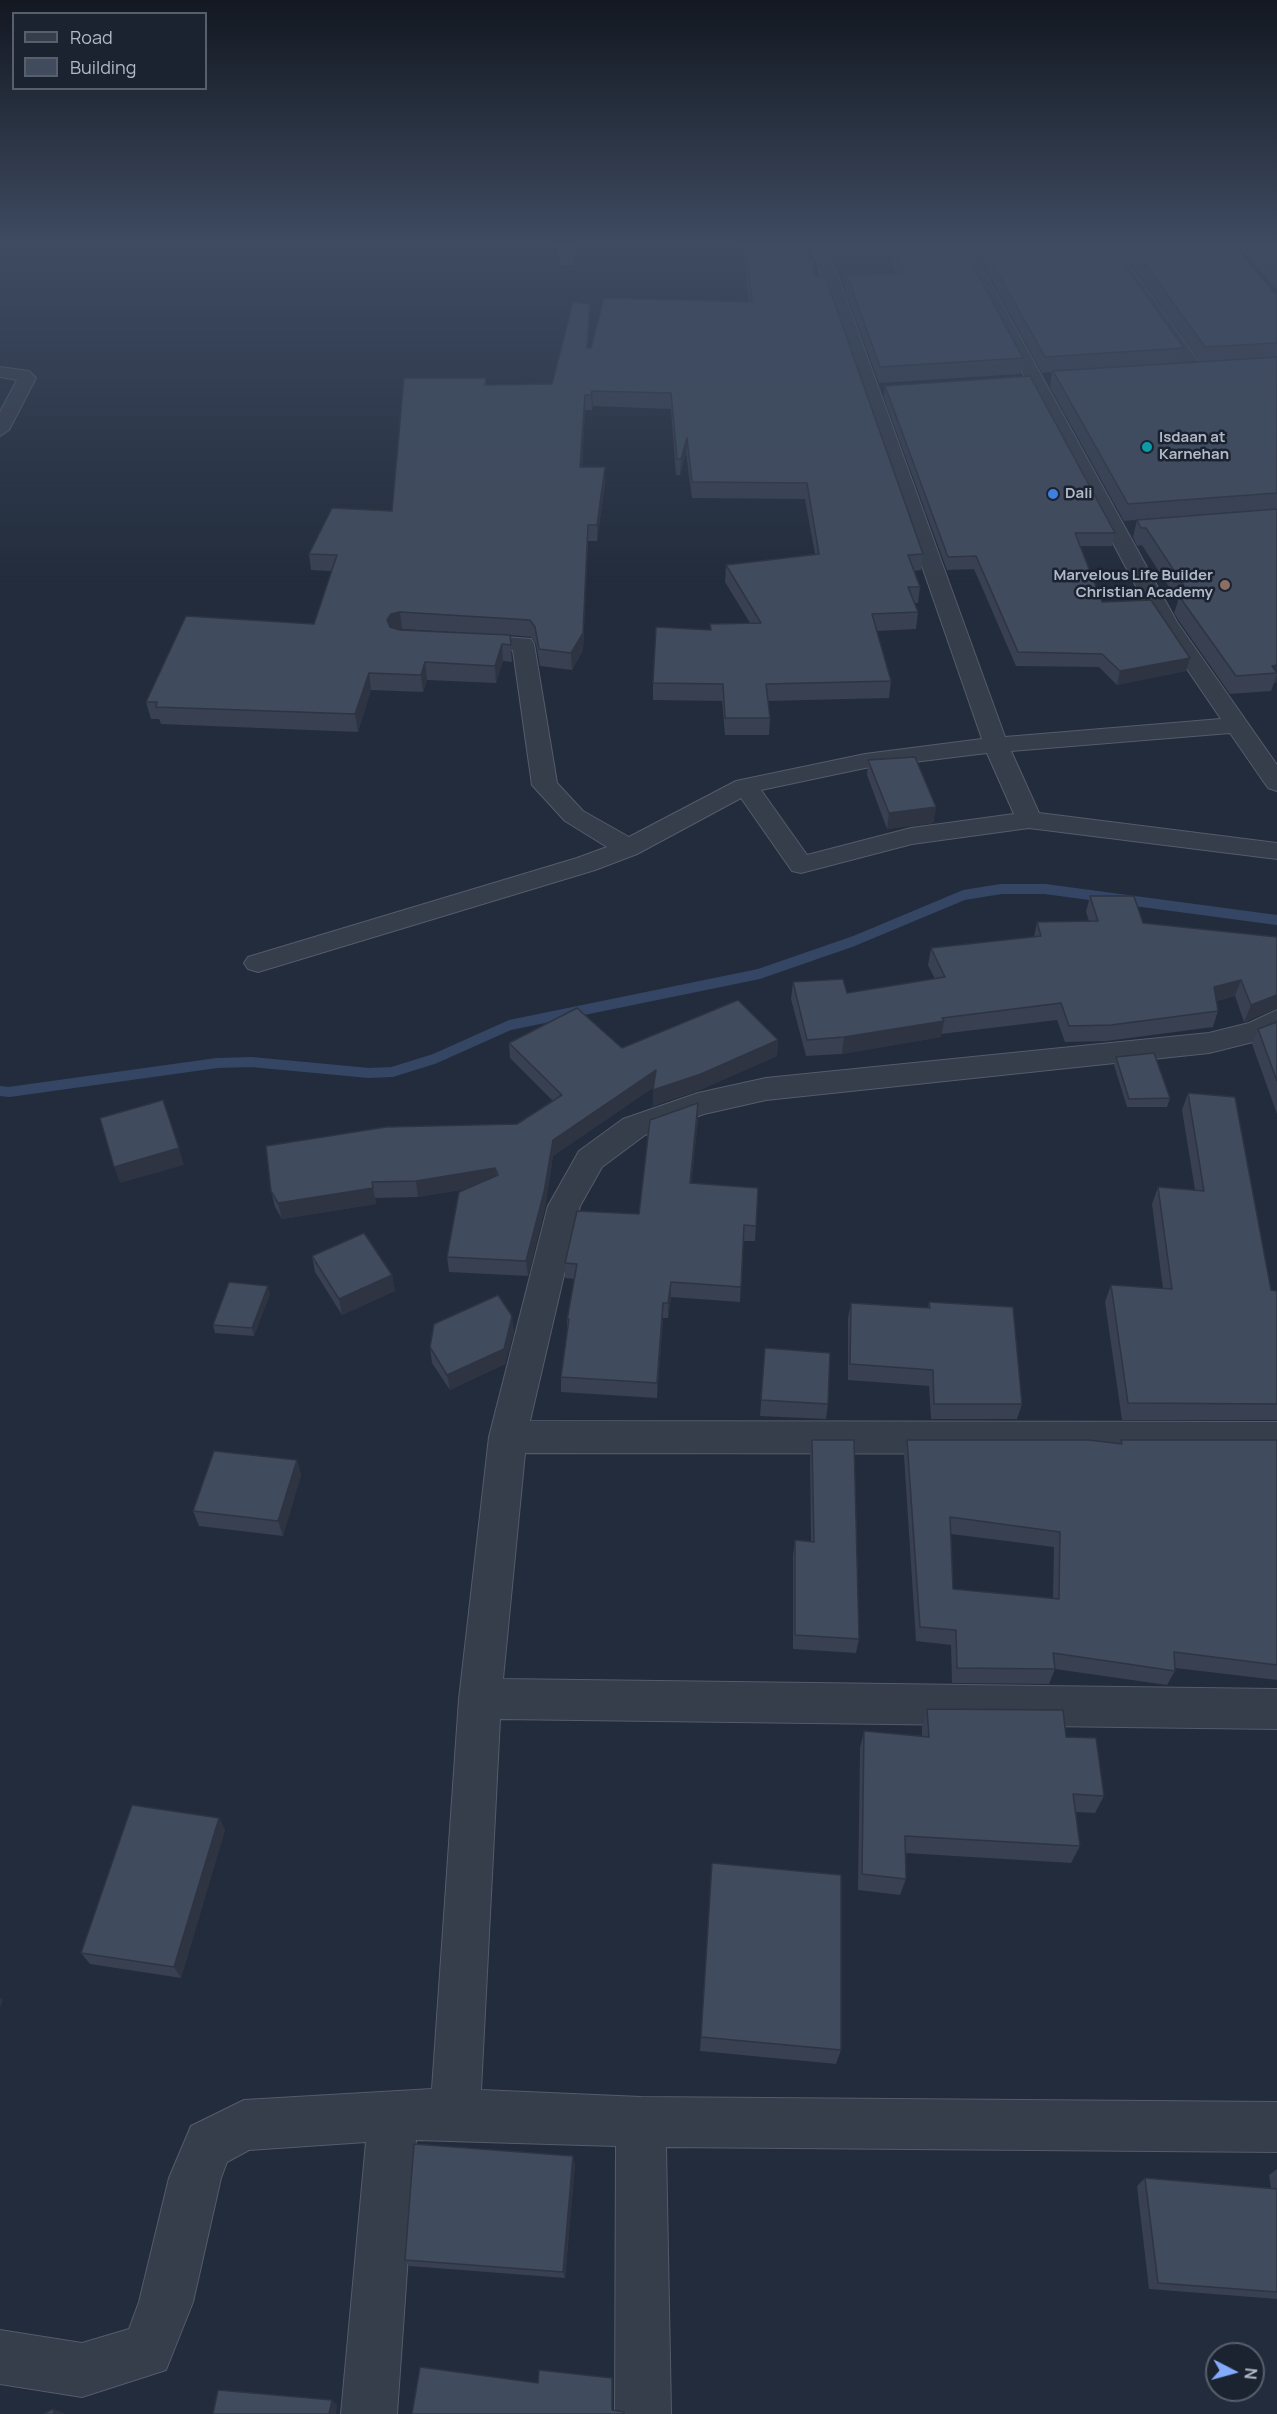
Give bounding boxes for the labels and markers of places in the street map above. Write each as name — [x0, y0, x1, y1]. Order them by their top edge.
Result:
place label: Isdaan at Karnehan — [1159, 429, 1229, 464]
marker: Isdaan at Karnehan — [1140, 440, 1154, 454]
place label: Dali — [1065, 485, 1093, 503]
marker: Dali — [1046, 487, 1060, 501]
place label: Marvelous Life Builder Christian Academy — [1053, 567, 1213, 602]
marker: Marvelous Life Builder Christian Academy — [1218, 578, 1232, 592]

